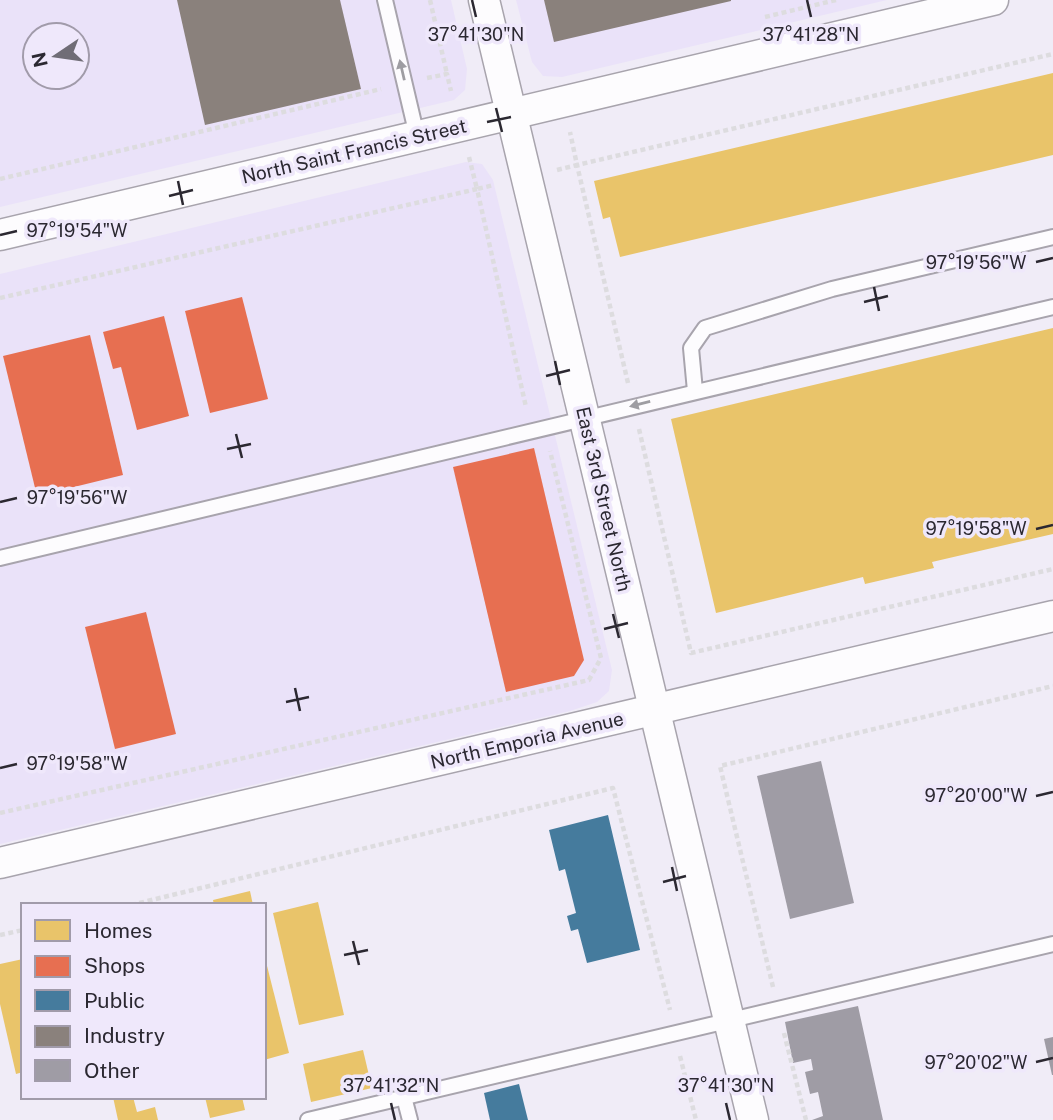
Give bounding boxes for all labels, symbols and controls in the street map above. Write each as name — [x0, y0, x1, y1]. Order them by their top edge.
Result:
north arrow — [21, 21, 91, 91]
text: 37°41'30"N — [428, 24, 524, 45]
text: 37°41'28"N — [763, 24, 859, 45]
text: N — [27, 50, 52, 70]
one-way arrow — [397, 59, 408, 81]
street label: North Saint Francis Street — [239, 114, 469, 188]
text: 97°19'54"W — [27, 220, 127, 241]
text: 97°19'56"W — [926, 252, 1026, 273]
one-way arrow — [629, 399, 651, 410]
street label: East 3rd Street North — [572, 404, 636, 594]
text: 97°19'56"W — [27, 487, 127, 508]
text: 97°19'58"W — [925, 518, 1027, 539]
street label: North Emporia Avenue — [428, 707, 626, 773]
text: 97°19'58"W — [26, 753, 128, 774]
text: 97°20'00"W — [925, 785, 1028, 806]
legend — [21, 903, 266, 1099]
text: Homes — [84, 918, 152, 943]
text: Shops — [84, 953, 145, 978]
text: Public — [84, 988, 145, 1013]
text: Industry — [84, 1023, 165, 1048]
text: 97°20'02"W — [925, 1052, 1027, 1073]
text: Other — [84, 1058, 140, 1083]
text: 37°41'32"N — [343, 1075, 439, 1096]
text: 37°41'30"N — [678, 1075, 774, 1096]

